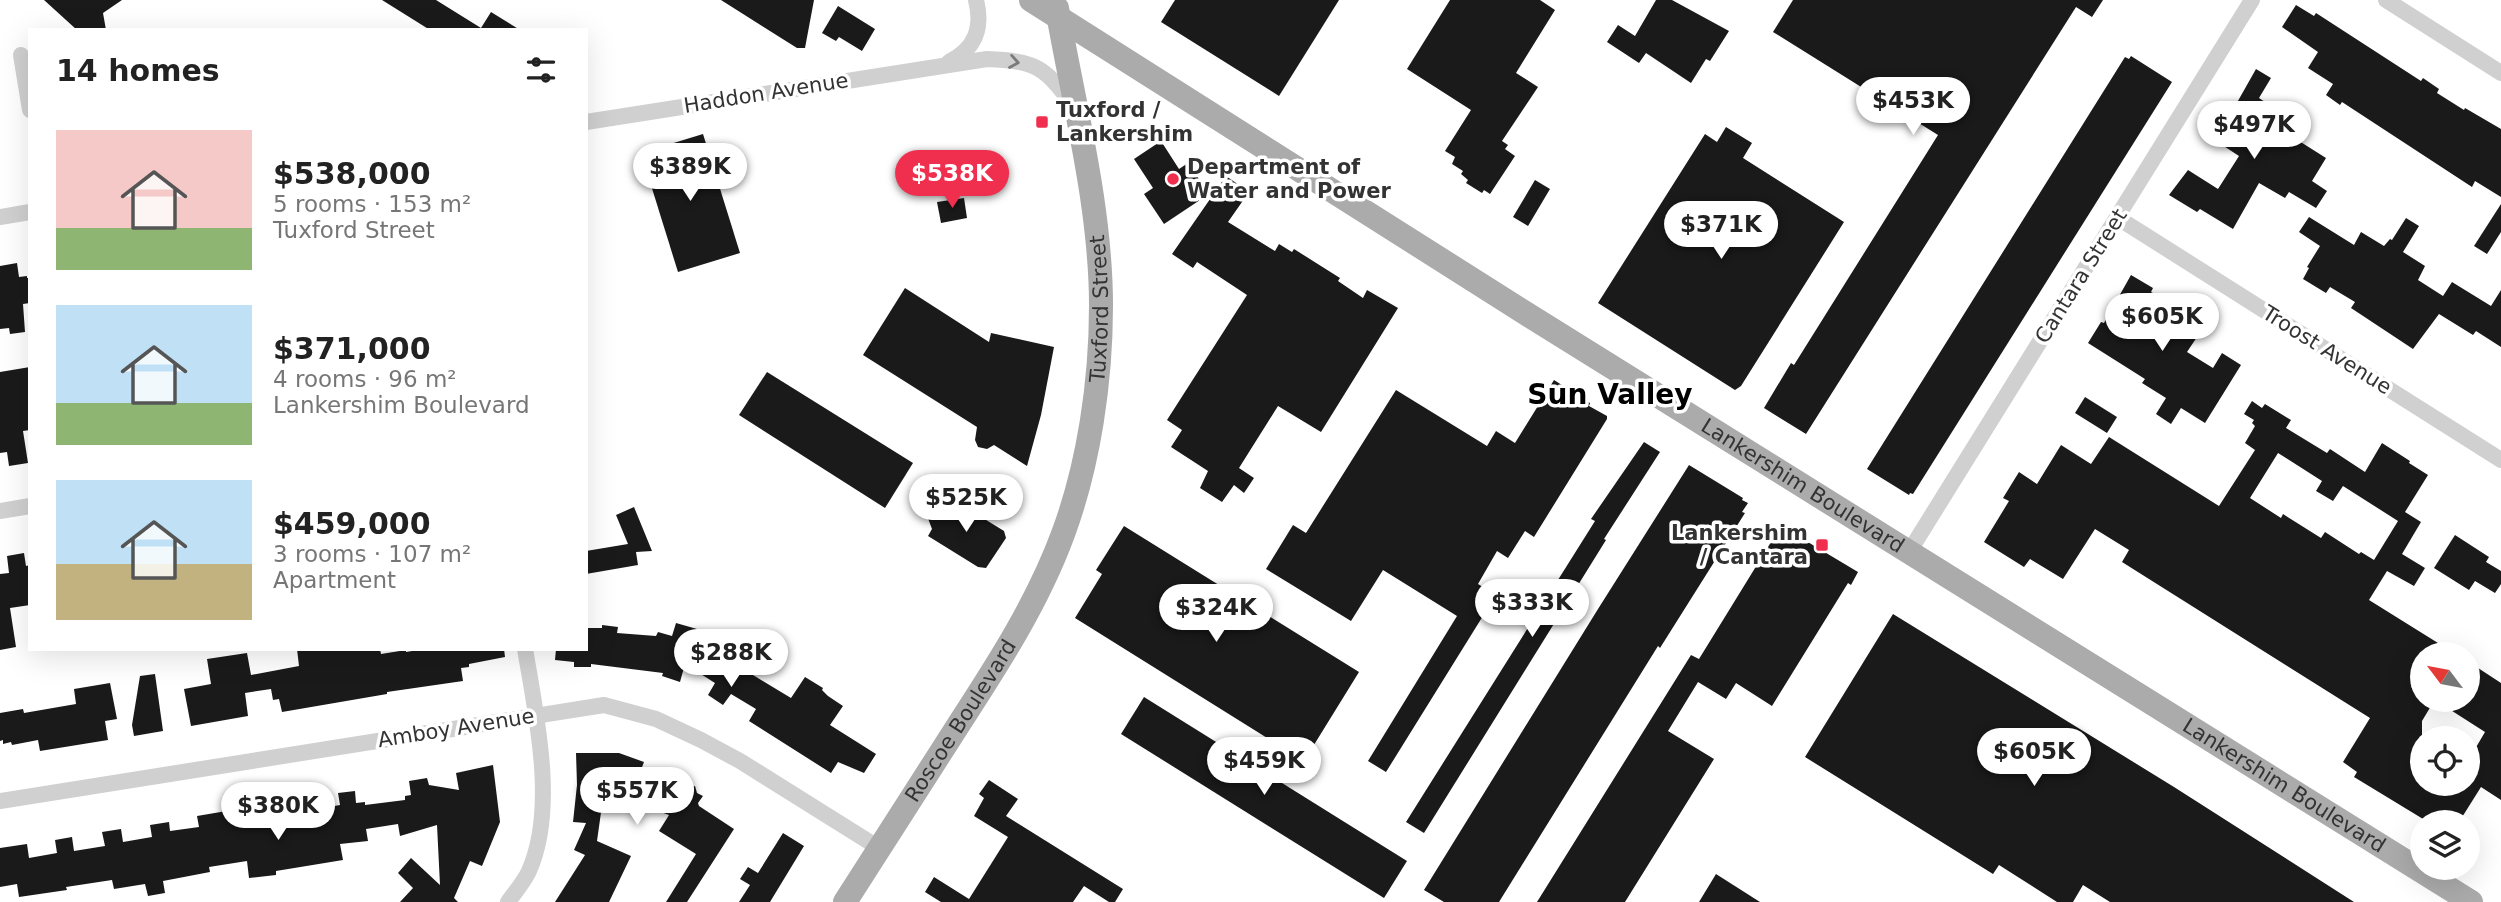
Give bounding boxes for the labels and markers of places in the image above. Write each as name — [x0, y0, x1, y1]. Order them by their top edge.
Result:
pin: $453K — [1864, 78, 1962, 137]
place label: Tuxford / Lankershim — [1056, 98, 1193, 146]
pin: $497K — [2205, 102, 2303, 161]
marker: Tuxford / Lankershim — [1034, 114, 1050, 130]
pin: $389K — [641, 144, 739, 203]
pin: $538K — [903, 150, 1001, 210]
place label: Department of Water and Power — [1187, 155, 1391, 203]
marker: Department of Water and Power — [1165, 171, 1181, 187]
pin: $371K — [1672, 202, 1770, 261]
pin: $605K — [2113, 294, 2211, 353]
pin: $525K — [917, 475, 1015, 534]
place label: Lankershim / Cantara — [1671, 521, 1808, 569]
marker: Lankershim / Cantara — [1814, 537, 1830, 553]
pin: $333K — [1483, 580, 1581, 639]
pin: $324K — [1167, 584, 1265, 644]
pin: $288K — [682, 630, 780, 689]
pin: $605K — [1985, 728, 2083, 788]
pin: $459K — [1215, 738, 1313, 797]
pin: $557K — [588, 768, 686, 827]
pin: $380K — [229, 782, 327, 842]

